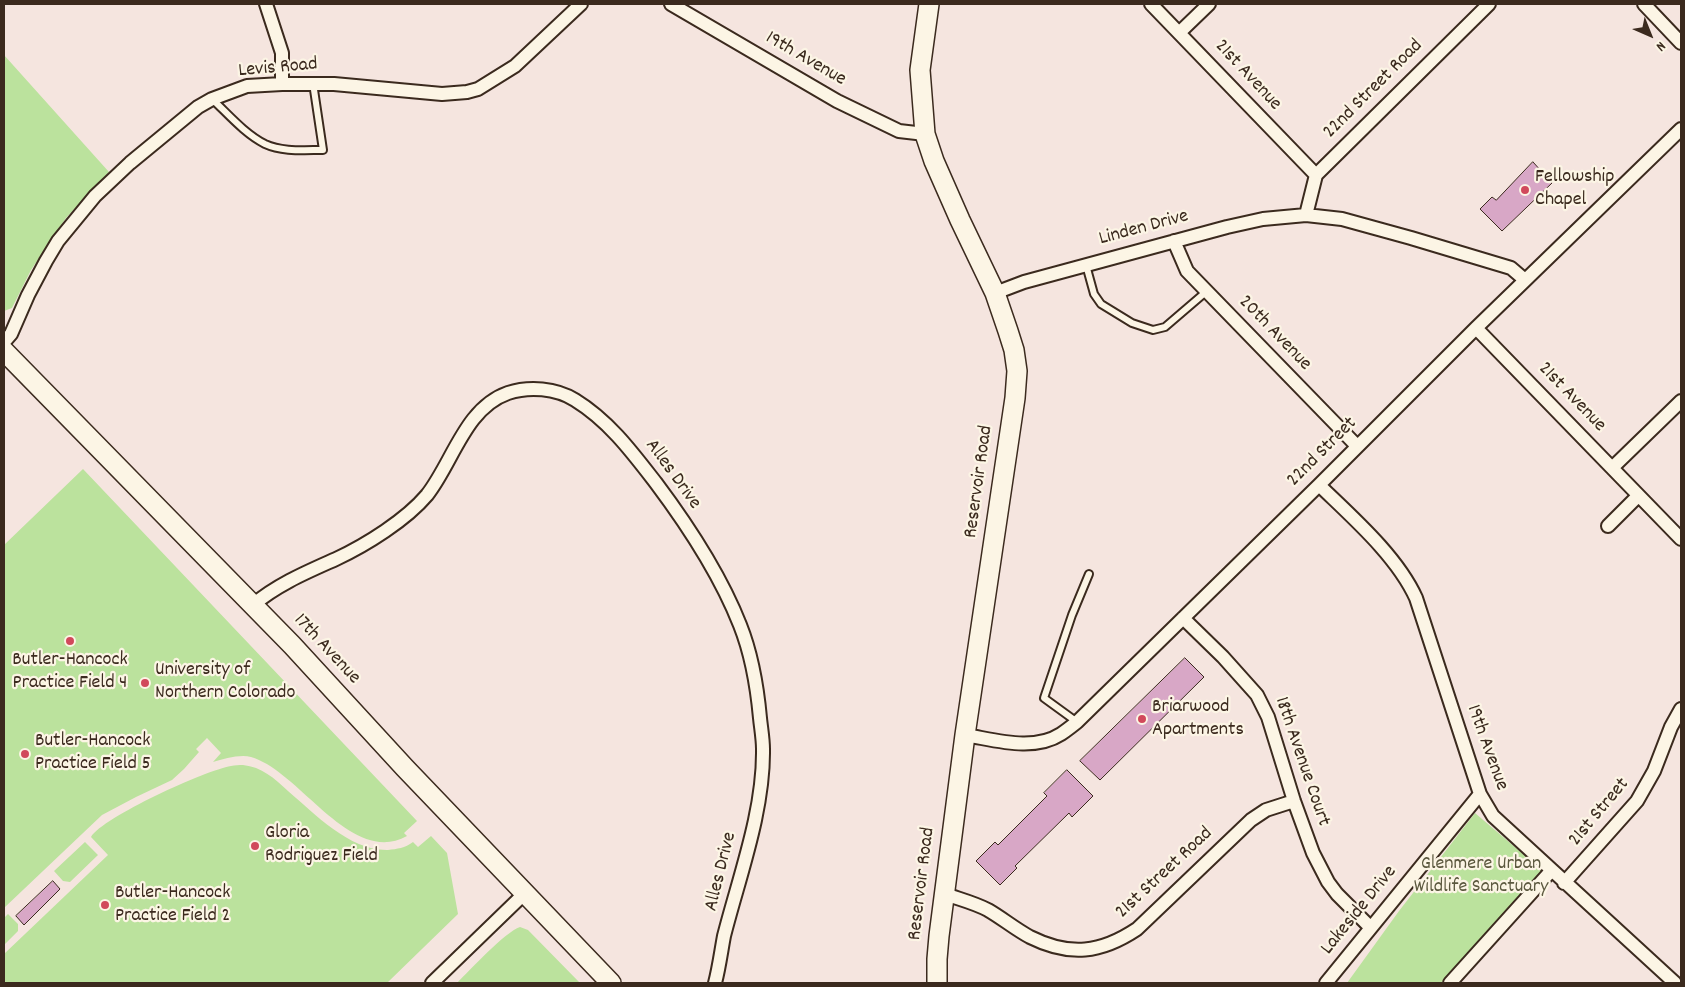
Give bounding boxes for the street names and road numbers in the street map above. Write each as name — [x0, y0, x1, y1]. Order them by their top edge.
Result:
street label: 19th Avenue — [760, 27, 850, 93]
street label: 22nd Street Road — [1319, 35, 1429, 145]
street label: 21st Avenue — [1208, 36, 1286, 116]
street label: Levis Road — [237, 54, 319, 84]
street label: Linden Drive — [1097, 206, 1191, 252]
street label: 20th Avenue — [1232, 291, 1316, 377]
street label: 21st Avenue — [1532, 358, 1610, 438]
street label: 22nd Street — [1283, 413, 1363, 493]
street label: Reservoir Road — [960, 424, 1000, 540]
street label: Alles Drive — [639, 435, 705, 515]
street label: 17th Avenue — [287, 610, 365, 690]
street label: 18th Avenue Court — [1268, 694, 1334, 830]
street label: 19th Avenue — [1459, 702, 1513, 794]
street label: 21st Street — [1564, 774, 1636, 852]
street label: 21st Street Road — [1111, 823, 1219, 925]
street label: Reservoir Road — [904, 826, 942, 942]
street label: Alles Drive — [701, 830, 743, 914]
street label: Lakeside Drive — [1317, 862, 1403, 960]

